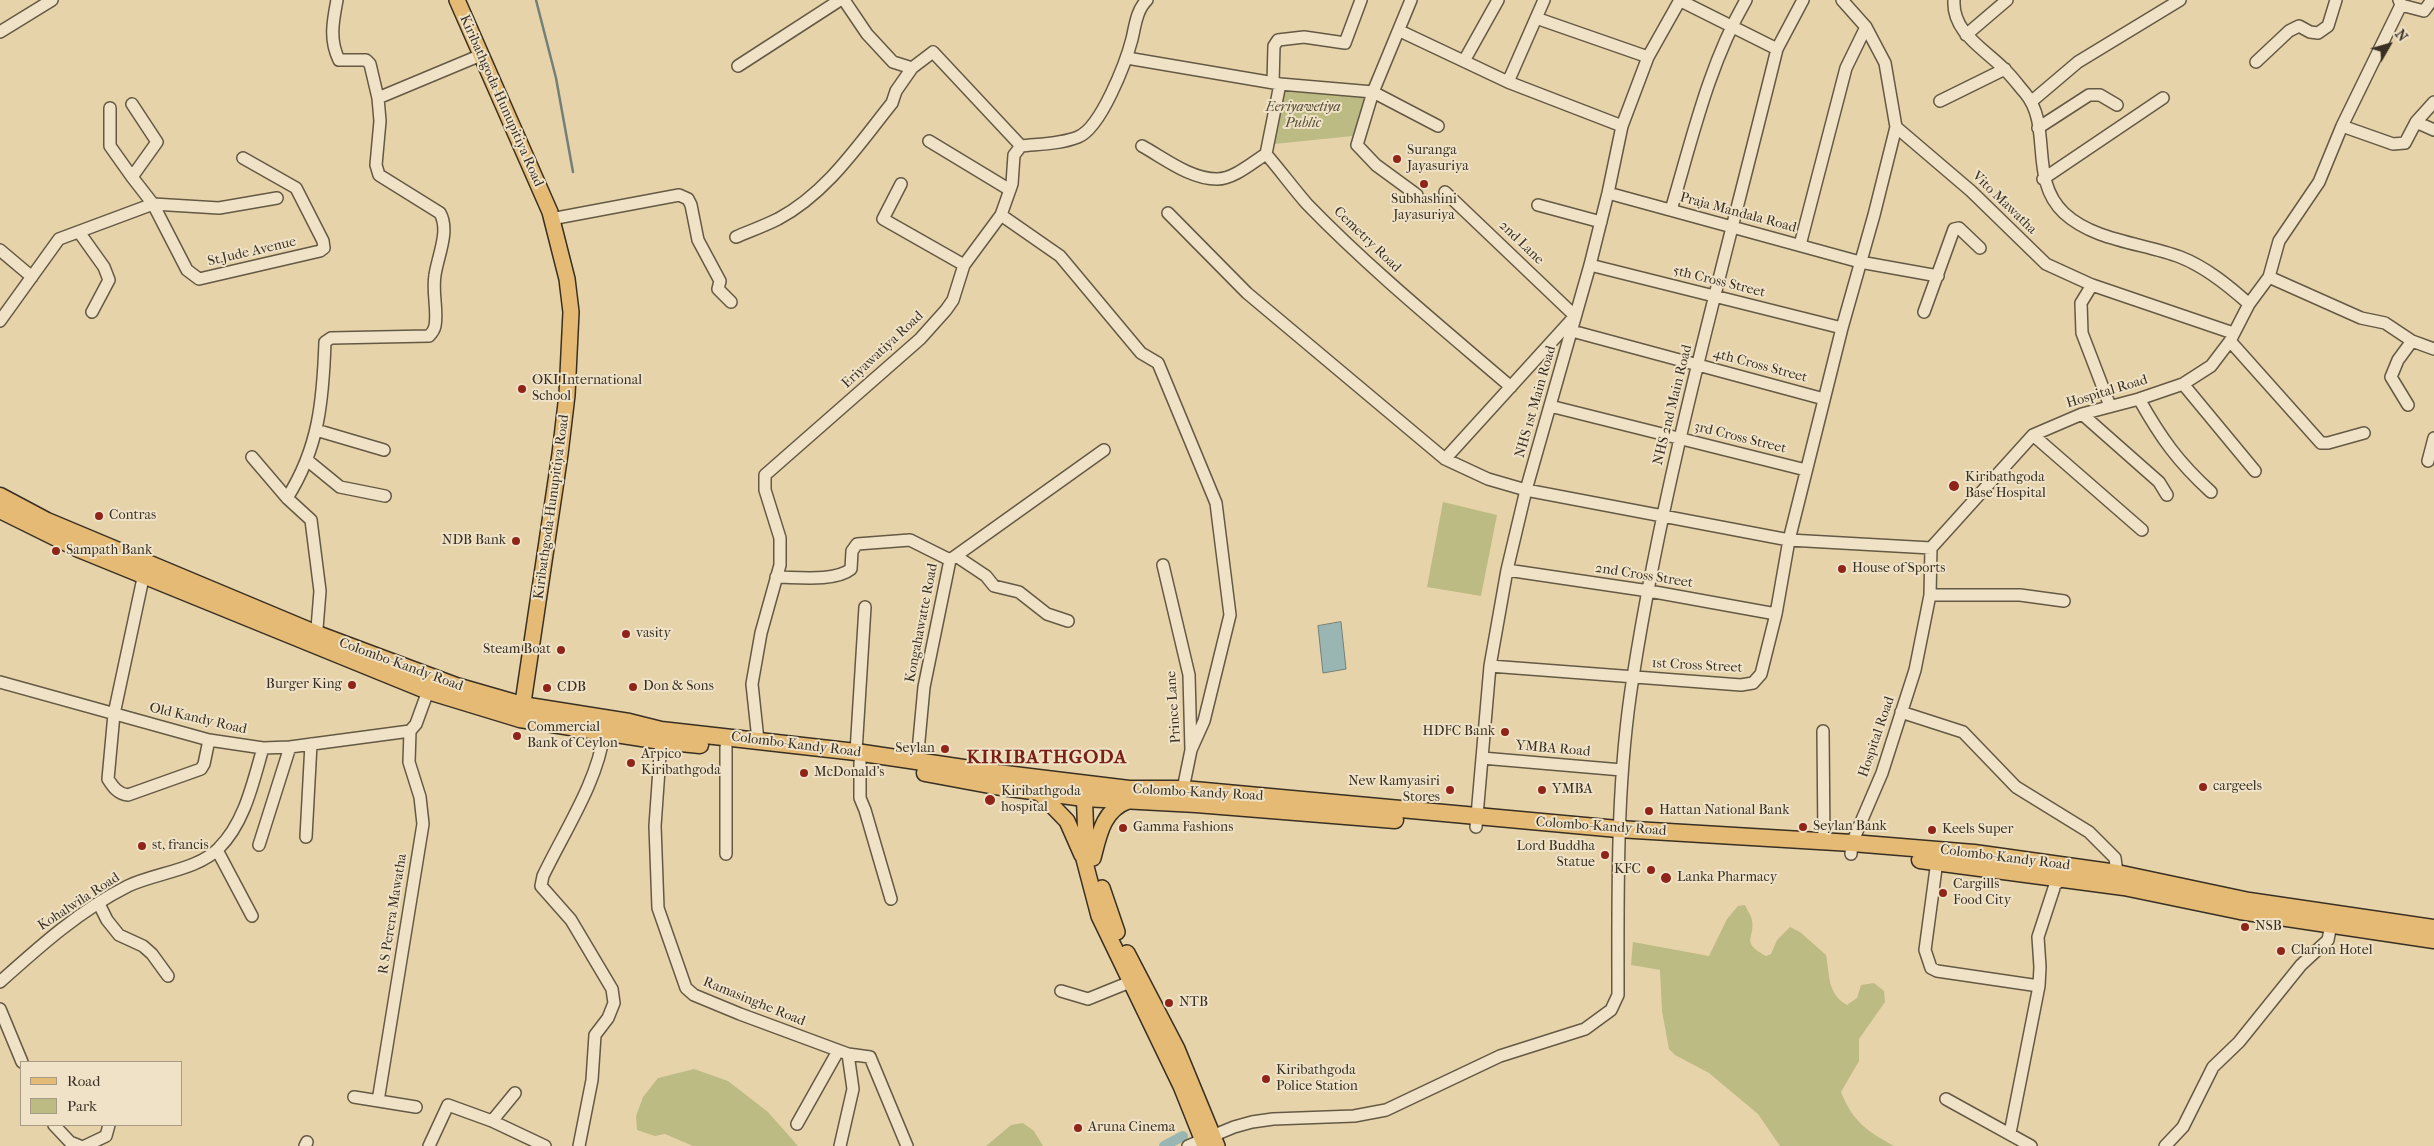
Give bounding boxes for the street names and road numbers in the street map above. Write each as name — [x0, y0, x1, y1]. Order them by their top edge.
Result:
street label: Kiribathgoda-Hunupitiya Road — [455, 12, 547, 190]
street label: Vito Mawatha — [1968, 168, 2040, 238]
street label: Praja Mandala Road — [1678, 189, 1798, 237]
street label: Cemetry Road — [1330, 204, 1404, 276]
street label: 2nd Lane — [1495, 218, 1547, 268]
street label: St.Jude Avenue — [206, 234, 298, 270]
street label: 5th Cross Street — [1671, 262, 1767, 302]
street label: Eriyawatiya Road — [839, 308, 927, 392]
street label: NHS 2nd Main Road — [1650, 343, 1696, 467]
street label: NHS 1st Main Road — [1512, 344, 1560, 460]
street label: 4th Cross Street — [1711, 345, 1809, 387]
street label: Hospital Road — [2064, 372, 2150, 412]
street label: Kiribathgoda-Hunupitiya Road — [531, 414, 573, 600]
street label: 3rd Cross Street — [1692, 418, 1788, 458]
street label: 2nd Cross Street — [1594, 560, 1694, 592]
street label: Kongahawatte Road — [902, 562, 942, 684]
street label: Colombo-Kandy Road — [337, 635, 465, 695]
street label: 1st Cross Street — [1651, 655, 1743, 677]
street label: Prince Lane — [1163, 670, 1185, 744]
street label: Hospital Road — [1855, 694, 1899, 780]
street label: Old Kandy Road — [148, 700, 248, 738]
street label: Colombo-Kandy Road — [730, 729, 862, 761]
street label: YMBA Road — [1515, 737, 1591, 761]
street label: Colombo-Kandy Road — [1132, 781, 1264, 805]
street label: Colombo-Kandy Road — [1535, 814, 1667, 840]
street label: Colombo-Kandy Road — [1939, 842, 2071, 874]
street label: R S Perera Mawatha — [375, 853, 411, 975]
street label: Kohalwila Road — [35, 869, 123, 935]
street label: Ramasinghe Road — [700, 974, 808, 1030]

